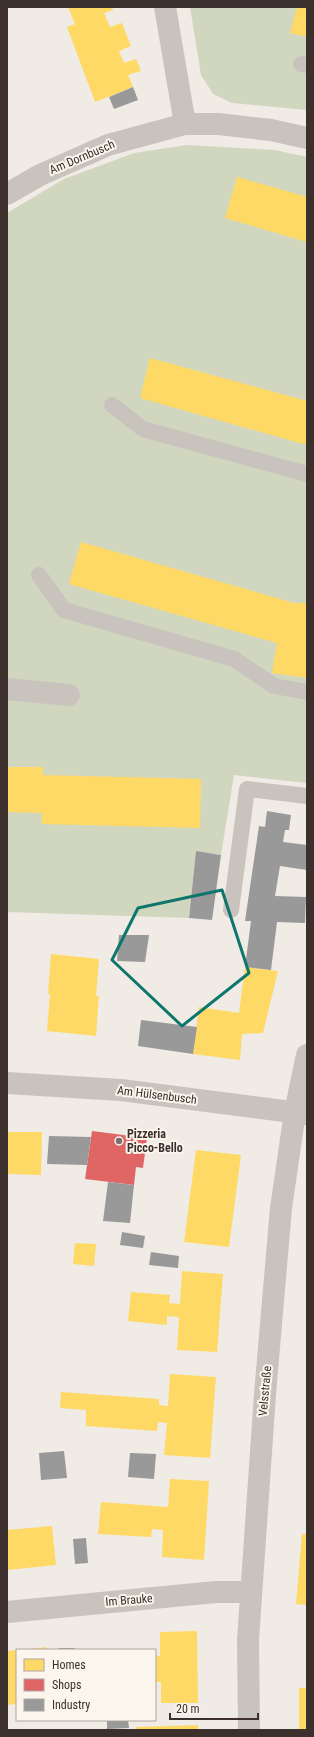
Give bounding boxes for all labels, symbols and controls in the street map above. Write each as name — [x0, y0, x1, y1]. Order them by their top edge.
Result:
street label: Am Dornbusch — [47, 137, 117, 177]
street label: Am Hülsenbusch — [116, 1083, 198, 1107]
place label: Pizzeria Picco-Bello — [127, 1127, 183, 1155]
marker: Pizzeria Picco-Bello — [114, 1136, 124, 1146]
street label: Velsstraße — [256, 1365, 274, 1417]
street label: Im Brauke — [105, 1591, 154, 1609]
legend — [16, 1649, 156, 1721]
text: Homes — [52, 1658, 86, 1672]
text: Shops — [52, 1678, 81, 1692]
scale bar — [170, 1695, 258, 1721]
text: Industry — [52, 1698, 90, 1712]
text: 20 m — [176, 1702, 200, 1716]

